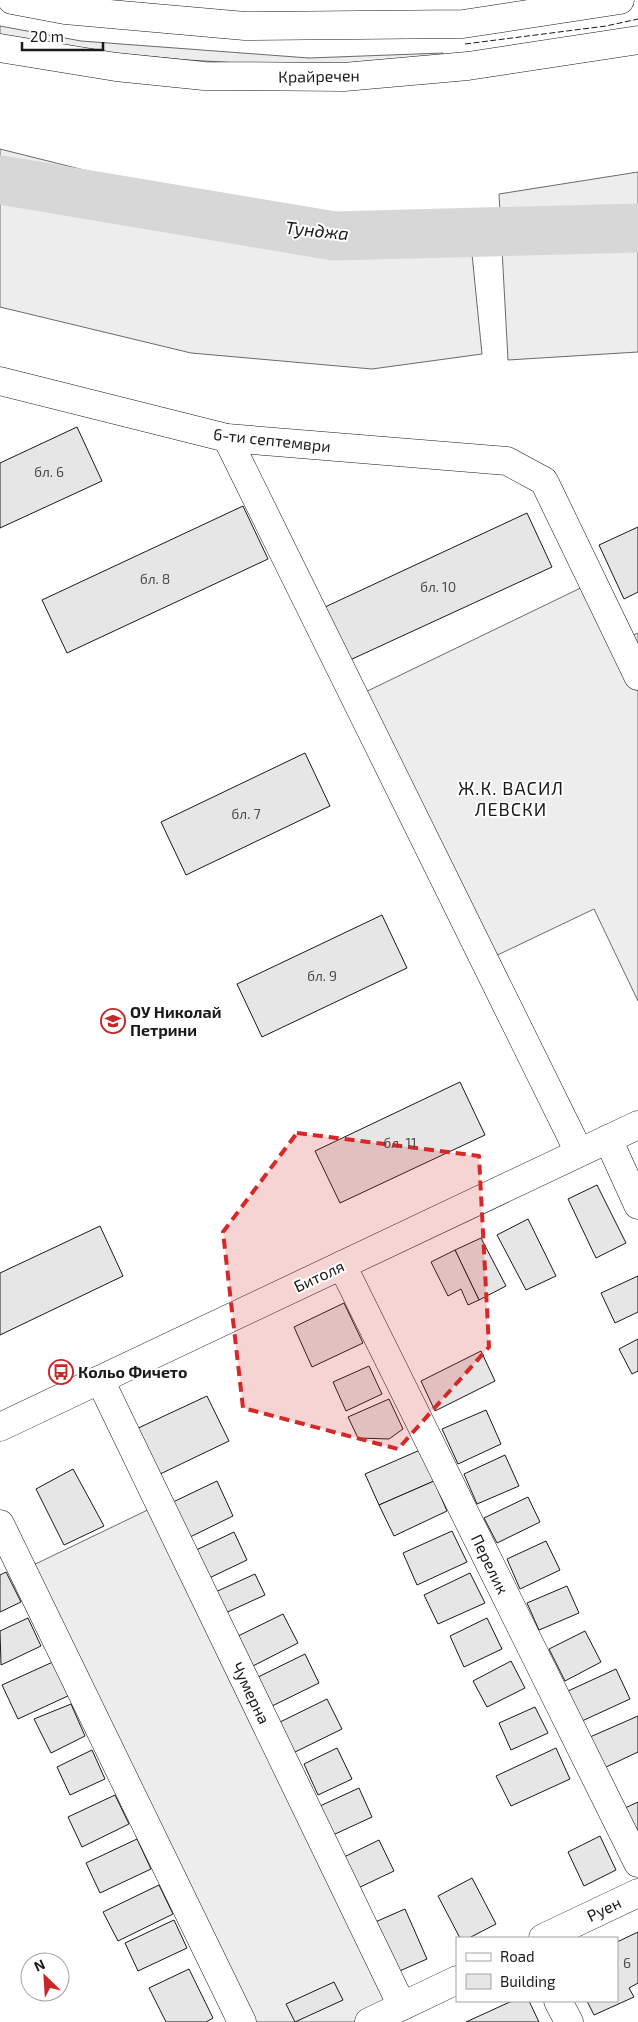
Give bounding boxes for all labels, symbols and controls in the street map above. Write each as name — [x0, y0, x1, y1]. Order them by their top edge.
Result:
scale bar — [22, 20, 104, 52]
text: 20 m — [30, 27, 64, 45]
street label: Крайречен — [278, 65, 360, 86]
water label: Тунджа — [284, 216, 350, 244]
street label: 6-ти септември — [212, 424, 332, 455]
house number: бл. 6 — [34, 463, 64, 480]
house number: бл. 8 — [140, 570, 170, 587]
house number: бл. 10 — [420, 578, 456, 595]
district label: Ж.К. ВАСИЛ ЛЕВСКИ — [458, 777, 564, 820]
house number: бл. 7 — [231, 805, 261, 822]
house number: бл. 9 — [307, 967, 337, 984]
place label: ОУ Николай Петрини — [130, 1002, 221, 1039]
school or university icon: ОУ Николай Петрини — [100, 1008, 126, 1034]
house number: бл. 11 — [383, 1134, 417, 1151]
street label: Битоля — [291, 1256, 347, 1295]
bus stop icon: Кольо Фичето — [48, 1359, 74, 1385]
place label: Кольо Фичето — [78, 1362, 187, 1381]
street label: Перелик — [468, 1531, 513, 1597]
street label: Чумерна — [227, 1659, 275, 1727]
street label: Руен — [584, 1892, 624, 1926]
legend — [456, 1937, 618, 2002]
text: Road — [500, 1947, 535, 1965]
north arrow — [20, 1952, 70, 2002]
house number: 6 — [623, 1954, 631, 1971]
text: N — [31, 1955, 47, 1975]
text: Building — [500, 1972, 556, 1990]

